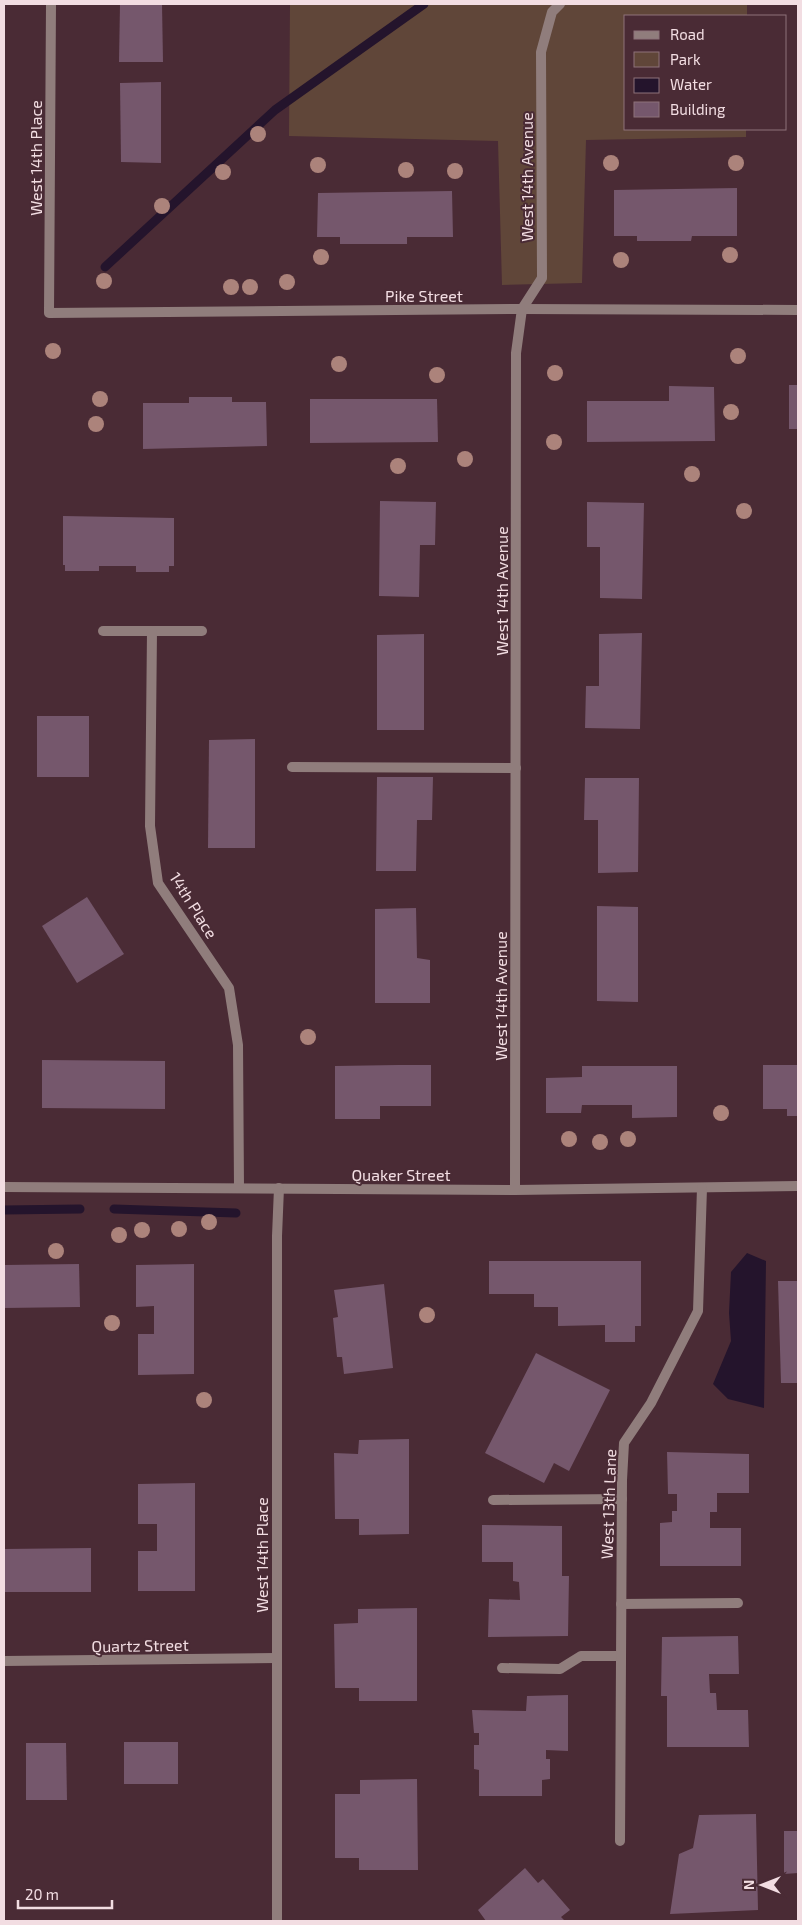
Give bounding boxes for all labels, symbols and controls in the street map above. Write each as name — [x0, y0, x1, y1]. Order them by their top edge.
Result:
legend — [624, 15, 787, 130]
text: Road — [670, 25, 705, 43]
text: Park — [670, 50, 701, 68]
text: Water — [670, 75, 712, 93]
street label: West 14th Place — [26, 100, 45, 216]
text: Building — [670, 100, 726, 118]
street label: West 14th Avenue — [517, 112, 536, 242]
street label: Pike Street — [385, 286, 463, 305]
street label: West 14th Avenue — [492, 526, 511, 656]
street label: 14th Place — [166, 868, 222, 942]
street label: West 14th Avenue — [491, 931, 510, 1061]
street label: Quaker Street — [351, 1165, 451, 1185]
street label: West 13th Lane — [597, 1449, 619, 1559]
street label: West 14th Place — [252, 1497, 271, 1613]
street label: Quartz Street — [91, 1635, 189, 1656]
north arrow — [737, 1860, 787, 1910]
scale bar — [18, 1878, 111, 1910]
text: N — [740, 1880, 757, 1890]
text: 20 m — [25, 1885, 59, 1903]

